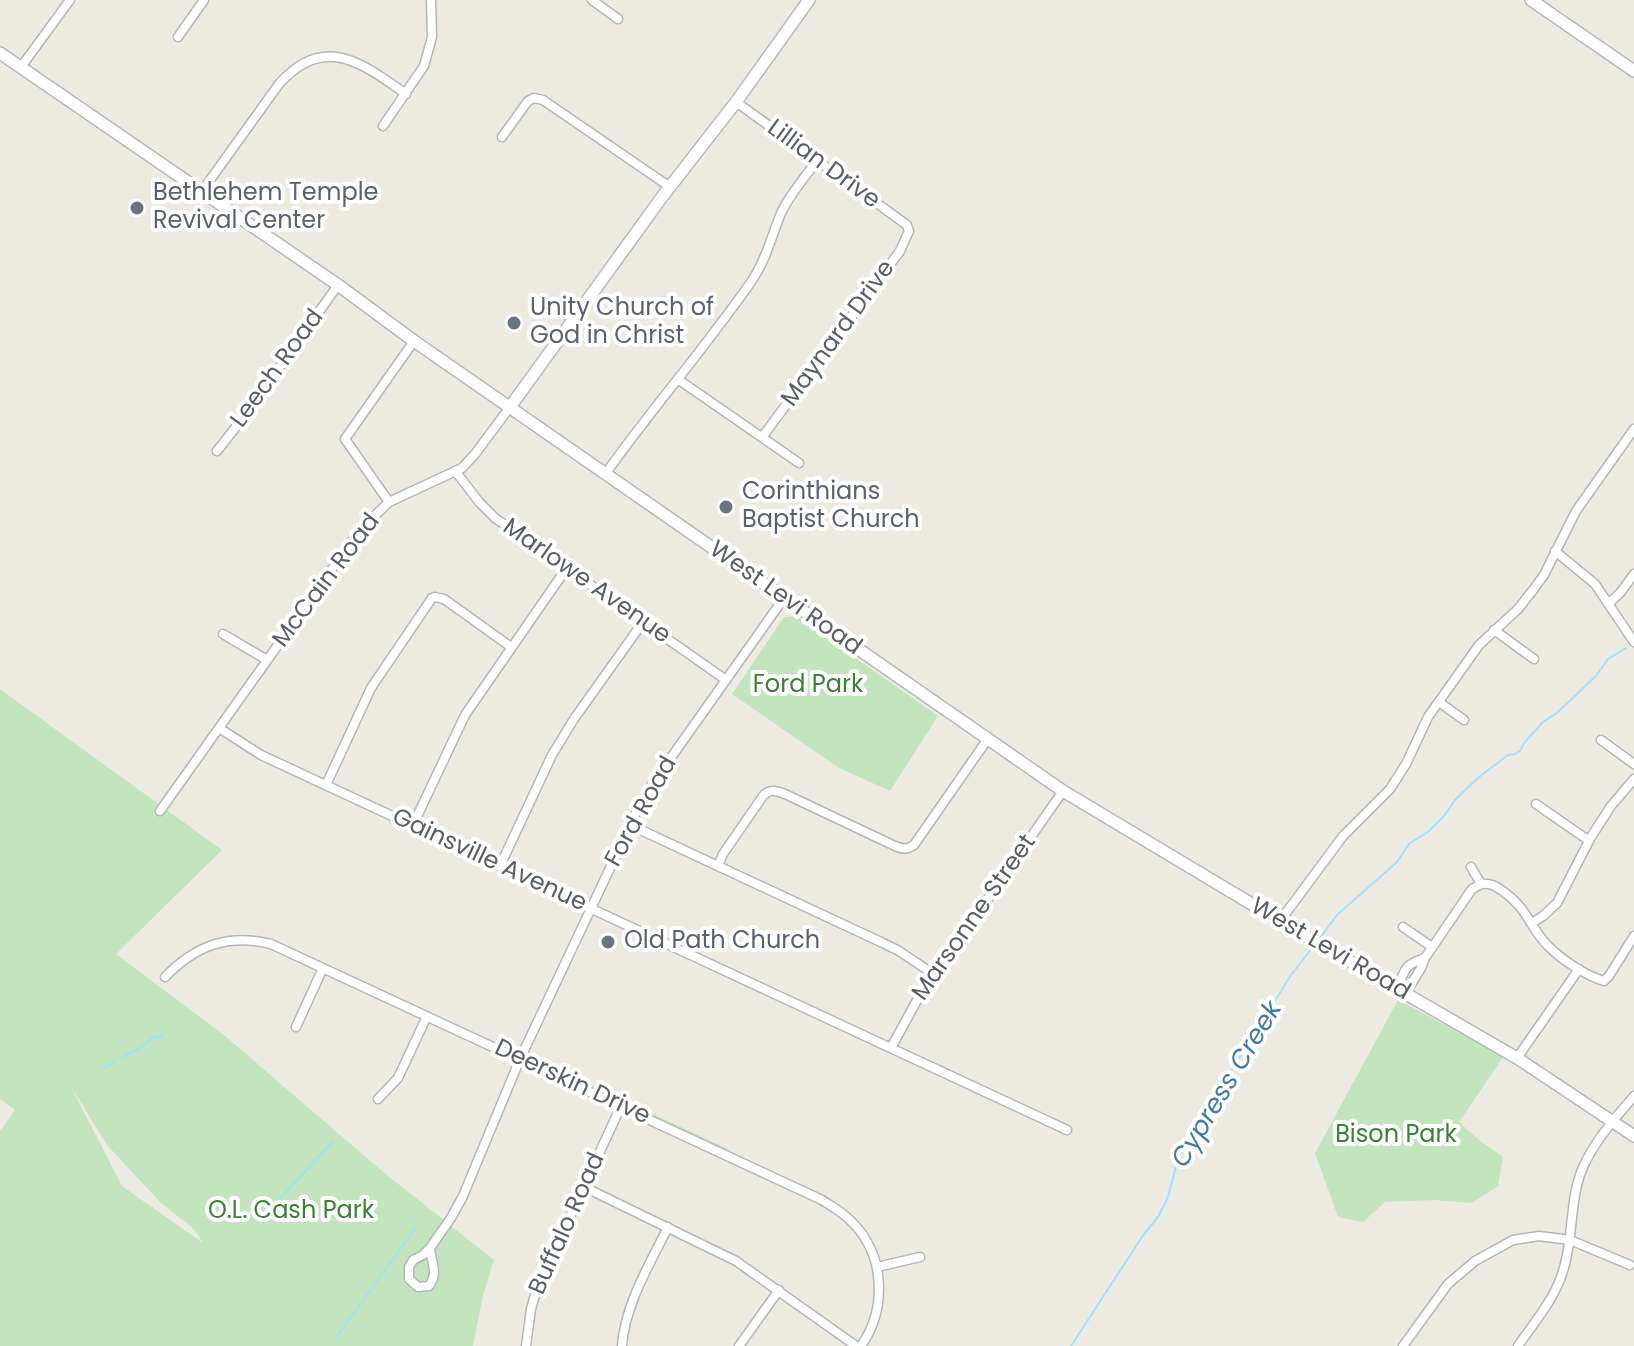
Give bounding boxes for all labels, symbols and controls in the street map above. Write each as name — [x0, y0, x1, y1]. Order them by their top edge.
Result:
street label: Lillian Drive — [761, 115, 885, 215]
place label: Bethlehem Temple Revival Center — [153, 180, 378, 236]
marker: Bethlehem Temple Revival Center — [128, 199, 146, 217]
street label: Maynard Drive — [776, 255, 902, 413]
place label: Unity Church of God in Christ — [530, 295, 714, 351]
street label: Leech Road — [226, 304, 330, 434]
marker: Unity Church of God in Christ — [505, 314, 523, 332]
place label: Corinthians Baptist Church — [742, 479, 920, 535]
marker: Corinthians Baptist Church — [717, 498, 735, 516]
street label: McCain Road — [267, 508, 387, 654]
street label: Marlowe Avenue — [497, 513, 675, 651]
street label: West Levi Road — [703, 536, 867, 662]
park label: Ford Park — [753, 672, 863, 700]
street label: Ford Road — [600, 752, 684, 872]
street label: Gainsville Avenue — [387, 803, 591, 919]
street label: Marsonne Street — [907, 829, 1043, 1007]
street label: West Levi Road — [1245, 893, 1415, 1007]
place label: Old Path Church — [624, 928, 820, 956]
marker: Old Path Church — [599, 933, 617, 951]
water label: Cypress Creek — [1166, 996, 1290, 1174]
street label: Deerskin Drive — [490, 1034, 654, 1132]
park label: Bison Park — [1335, 1122, 1457, 1150]
street label: Buffalo Road — [524, 1149, 612, 1299]
park label: O.L. Cash Park — [208, 1198, 374, 1226]

